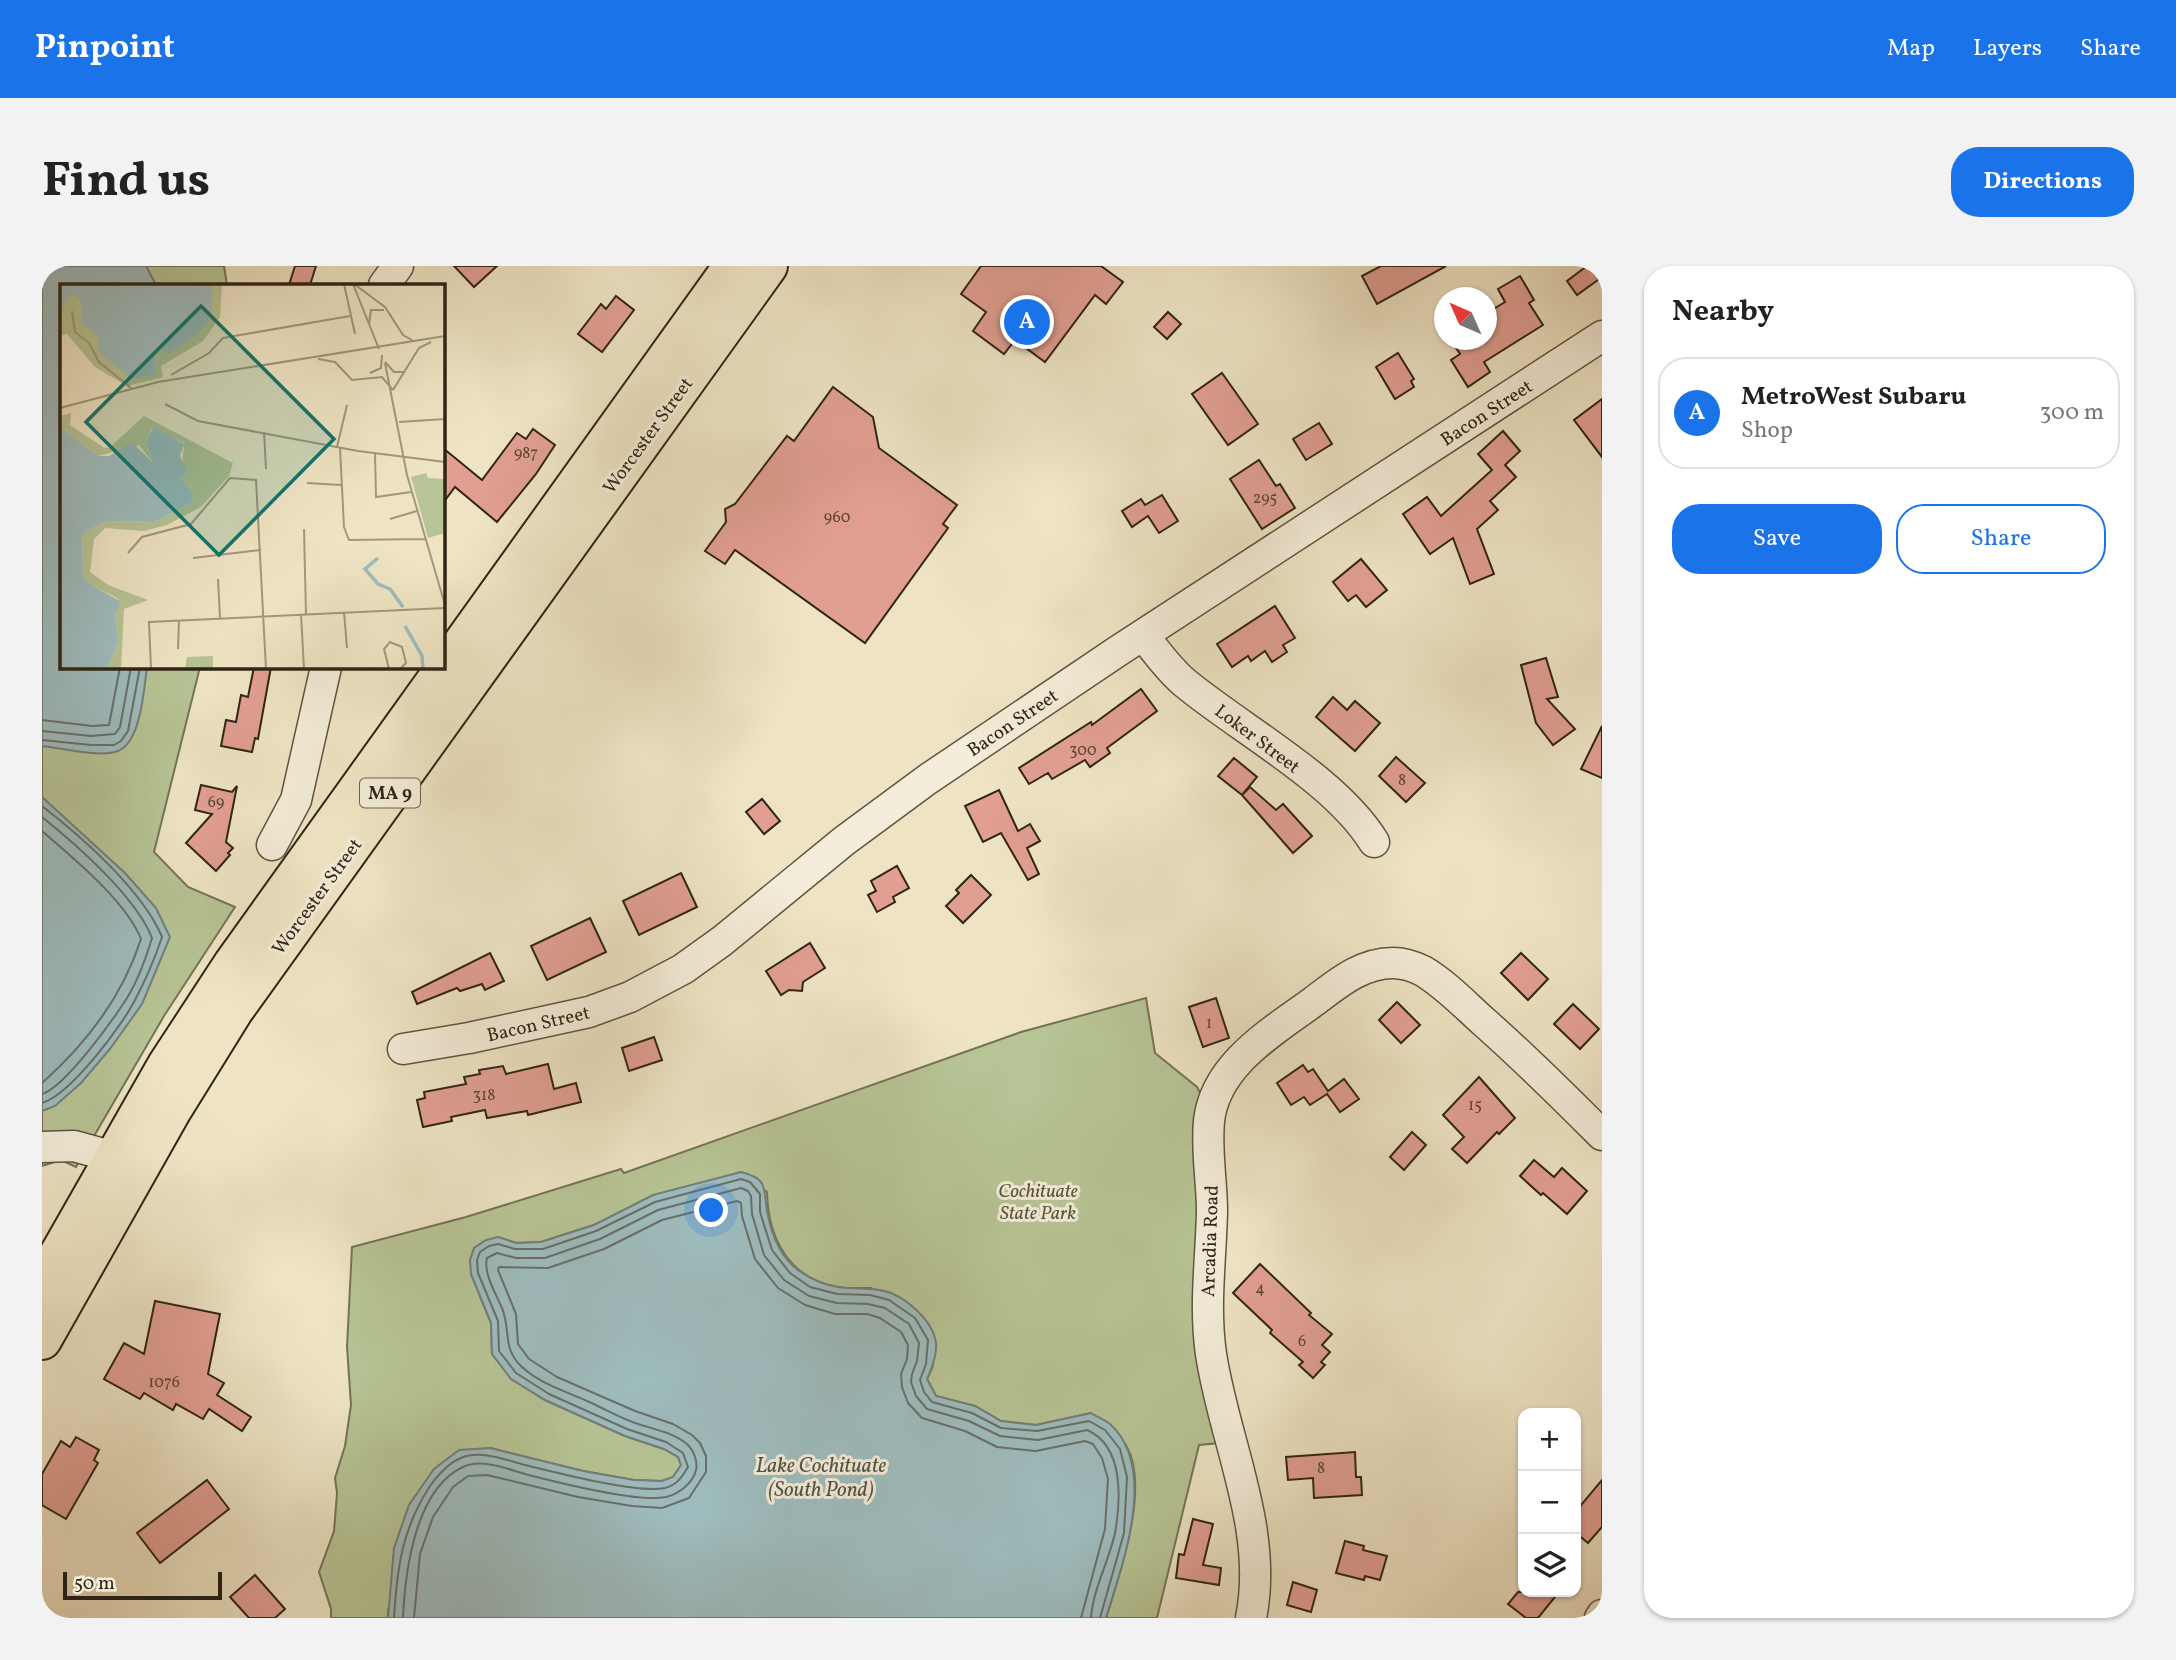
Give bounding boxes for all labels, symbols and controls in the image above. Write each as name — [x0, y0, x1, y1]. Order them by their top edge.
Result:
text: Pinpoint — [35, 26, 175, 72]
text: Map — [1887, 32, 1935, 66]
text: Layers — [1973, 32, 2042, 66]
text: Share — [2080, 32, 2141, 66]
button: Directions — [1951, 147, 2134, 217]
text: Find us — [42, 148, 210, 217]
inset map — [60, 284, 444, 668]
north arrow — [1434, 287, 1497, 350]
text: Nearby — [1672, 291, 1774, 333]
pin: A — [1004, 296, 1050, 348]
street label: Worcester Street — [597, 372, 700, 500]
street label: Bacon Street — [1436, 374, 1538, 453]
text: MetroWest Subaru — [1741, 379, 1966, 415]
text: A — [1689, 397, 1705, 429]
text: 300 m — [2040, 397, 2104, 429]
text: Shop — [1741, 415, 1793, 447]
house number: 987 — [514, 443, 538, 465]
house number: 295 — [1253, 488, 1277, 510]
button: Save — [1672, 504, 1882, 574]
button: Share — [1896, 504, 2106, 574]
house number: 960 — [824, 507, 850, 529]
street label: Bacon Street — [962, 683, 1064, 764]
street label: Loker Street — [1209, 699, 1305, 781]
house number: 300 — [1069, 740, 1097, 762]
house number: 8 — [1398, 770, 1406, 792]
road number: MA 9 — [360, 778, 420, 808]
house number: 69 — [208, 792, 224, 814]
street label: Worcester Street — [266, 833, 369, 961]
street label: Bacon Street — [484, 1000, 593, 1049]
house number: 1 — [1206, 1013, 1212, 1035]
house number: 318 — [473, 1085, 495, 1107]
house number: 15 — [1468, 1095, 1482, 1117]
park label: Cochituate State Park — [998, 1179, 1078, 1227]
street label: Arcadia Road — [1196, 1185, 1226, 1297]
your location — [694, 1193, 728, 1227]
house number: 4 — [1255, 1278, 1265, 1300]
house number: 6 — [1298, 1331, 1306, 1353]
house number: 1076 — [148, 1372, 180, 1394]
map controls — [1518, 1408, 1581, 1597]
button: + — [1518, 1408, 1581, 1471]
water label: Lake Cochituate (South Pond) — [756, 1452, 886, 1505]
house number: 8 — [1317, 1458, 1325, 1480]
button: − — [1518, 1471, 1581, 1534]
button: layers — [1518, 1534, 1581, 1597]
scale bar — [63, 1569, 222, 1601]
text: 50 m — [74, 1571, 115, 1597]

